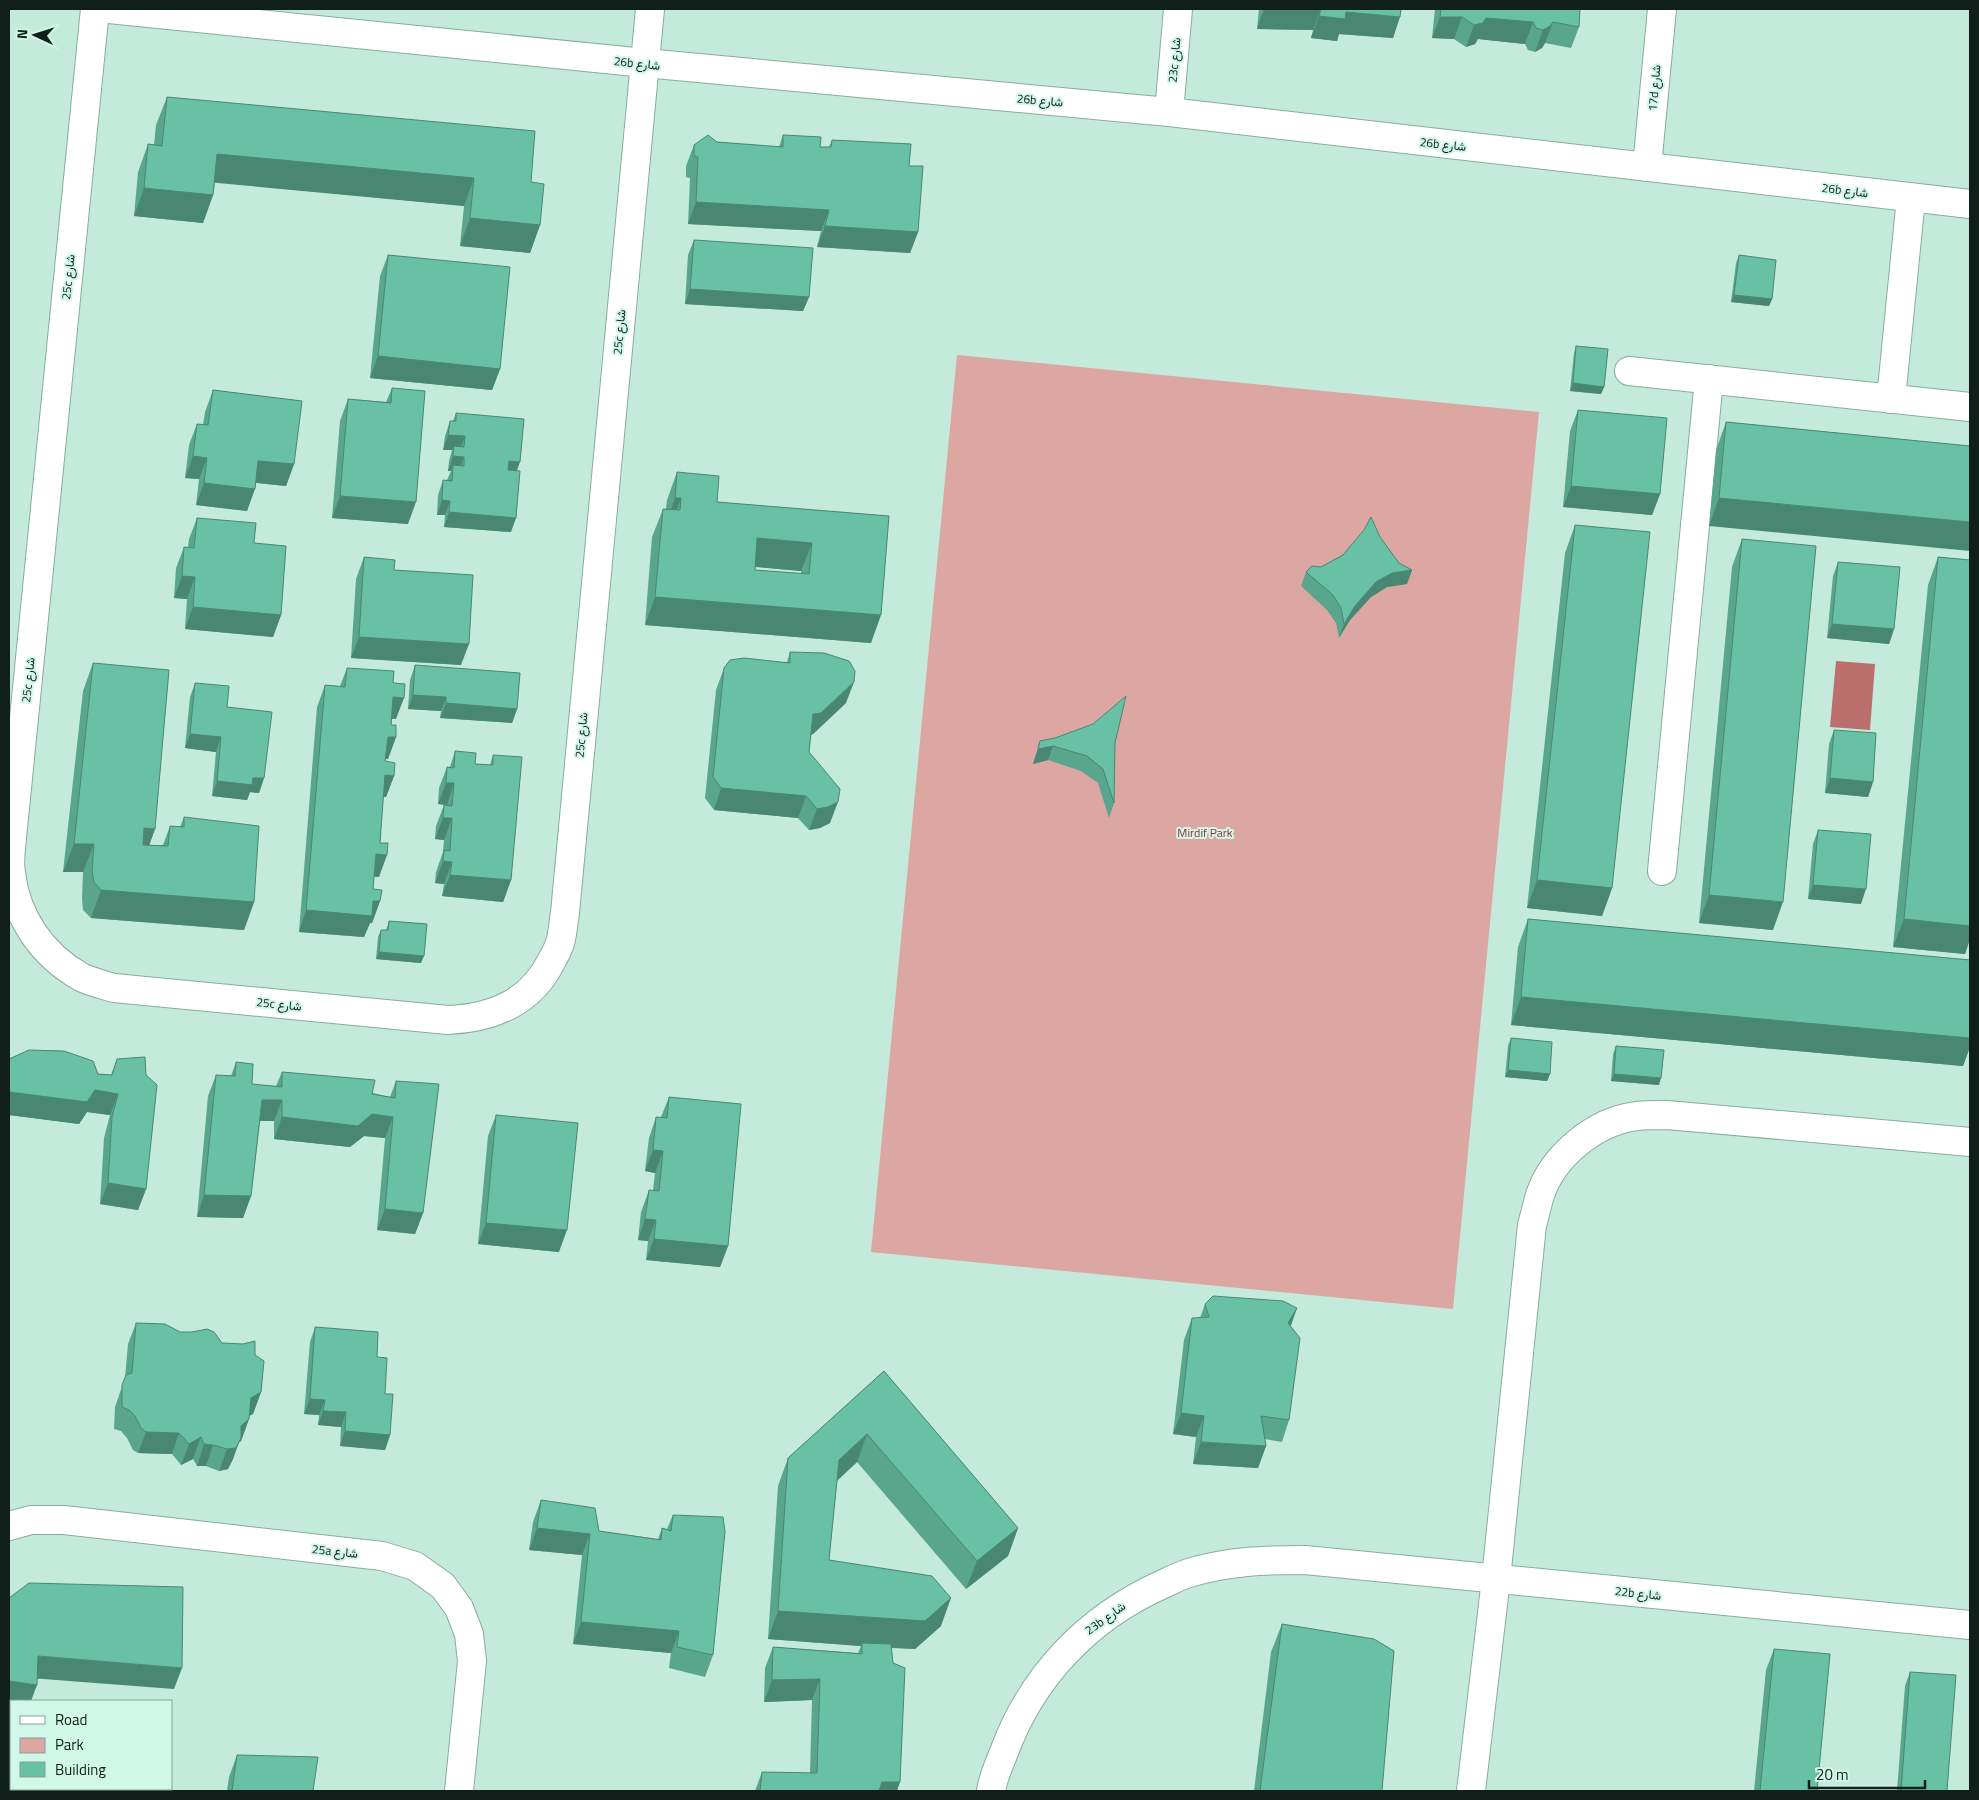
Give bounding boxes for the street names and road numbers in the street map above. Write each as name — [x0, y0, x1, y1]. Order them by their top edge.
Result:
street label: 23c شارع — [1163, 37, 1185, 83]
street label: 26b شارع — [613, 51, 661, 75]
street label: 17d شارع — [1643, 64, 1665, 112]
street label: 26b شارع — [1016, 89, 1064, 111]
street label: 26b شارع — [1419, 132, 1467, 156]
street label: 26b شارع — [1821, 178, 1869, 202]
street label: 25c شارع — [56, 253, 80, 301]
street label: 25c شارع — [608, 309, 630, 355]
street label: 25c شارع — [16, 656, 40, 704]
street label: 25c شارع — [570, 712, 592, 758]
street label: 25c شارع — [255, 992, 303, 1016]
street label: 25a شارع — [311, 1539, 359, 1563]
street label: 22b شارع — [1614, 1581, 1662, 1605]
street label: 23b شارع — [1081, 1597, 1129, 1639]

